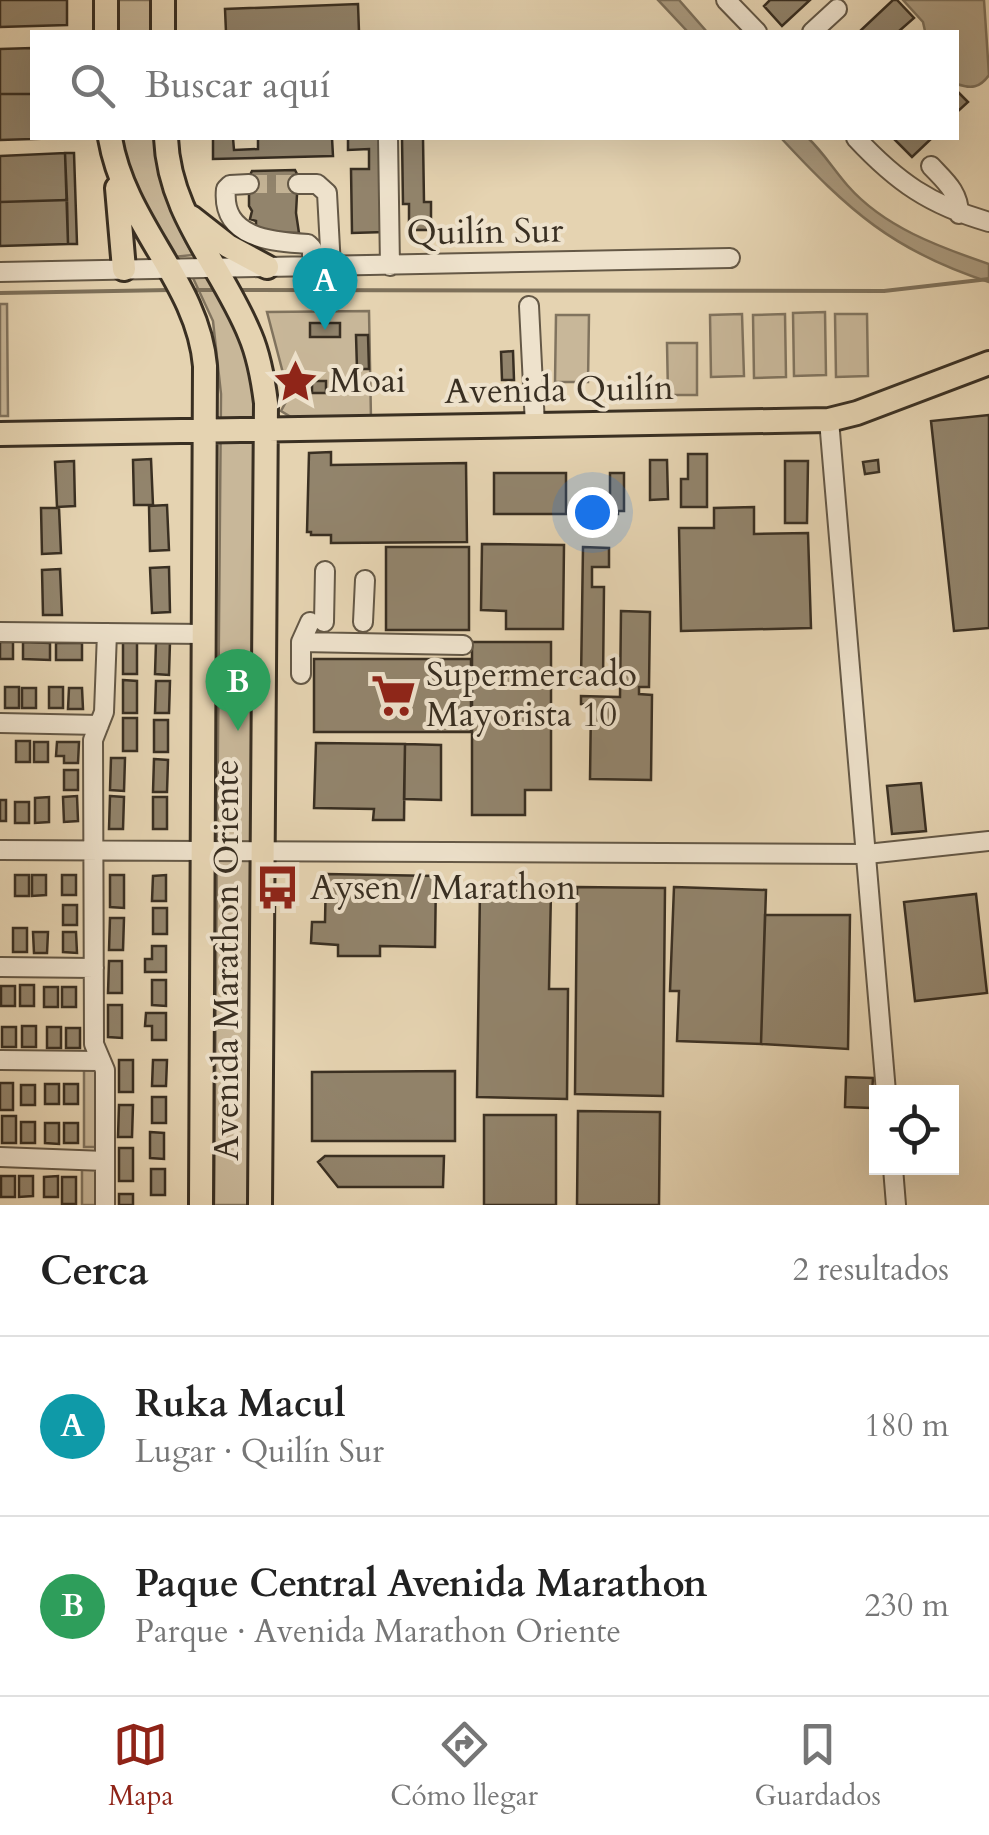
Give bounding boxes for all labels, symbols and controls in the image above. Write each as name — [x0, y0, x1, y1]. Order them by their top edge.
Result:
search box — [30, 30, 959, 140]
icon: search — [65, 58, 120, 113]
text: Buscar aquí — [145, 59, 331, 111]
street label: Quilín Sur — [406, 207, 564, 257]
pin: A — [292, 248, 358, 330]
place icon: Moai — [272, 357, 320, 405]
place label: Moai — [329, 357, 406, 405]
street label: Avenida Quilín — [444, 364, 674, 416]
your location — [567, 487, 618, 538]
pin: B — [206, 648, 270, 731]
place label: Supermercado Mayorista 10 — [426, 651, 637, 739]
supermarket icon: Supermercado Mayorista 10 — [369, 671, 417, 719]
street label: Avenida Marathon Oriente — [203, 759, 251, 1161]
bus stop icon: Aysen / Marathon — [253, 864, 301, 912]
place label: Aysen / Marathon — [310, 864, 576, 912]
map controls — [869, 1085, 959, 1175]
button: locate — [869, 1085, 959, 1175]
text: Cerca — [40, 1242, 149, 1299]
text: 2 resultados — [792, 1248, 949, 1292]
text: Ruka Macul — [135, 1378, 345, 1430]
text: A — [60, 1404, 85, 1448]
text: 180 m — [864, 1404, 949, 1448]
text: Lugar · Quilín Sur — [135, 1430, 384, 1474]
text: Paque Central Avenida Marathon — [135, 1558, 707, 1610]
text: B — [61, 1584, 84, 1628]
text: 230 m — [864, 1584, 949, 1628]
text: Parque · Avenida Marathon Oriente — [135, 1610, 621, 1654]
tab: Mapa — [108, 1717, 174, 1815]
tab: Cómo llegar — [390, 1717, 538, 1815]
tab: Guardados — [755, 1717, 881, 1815]

